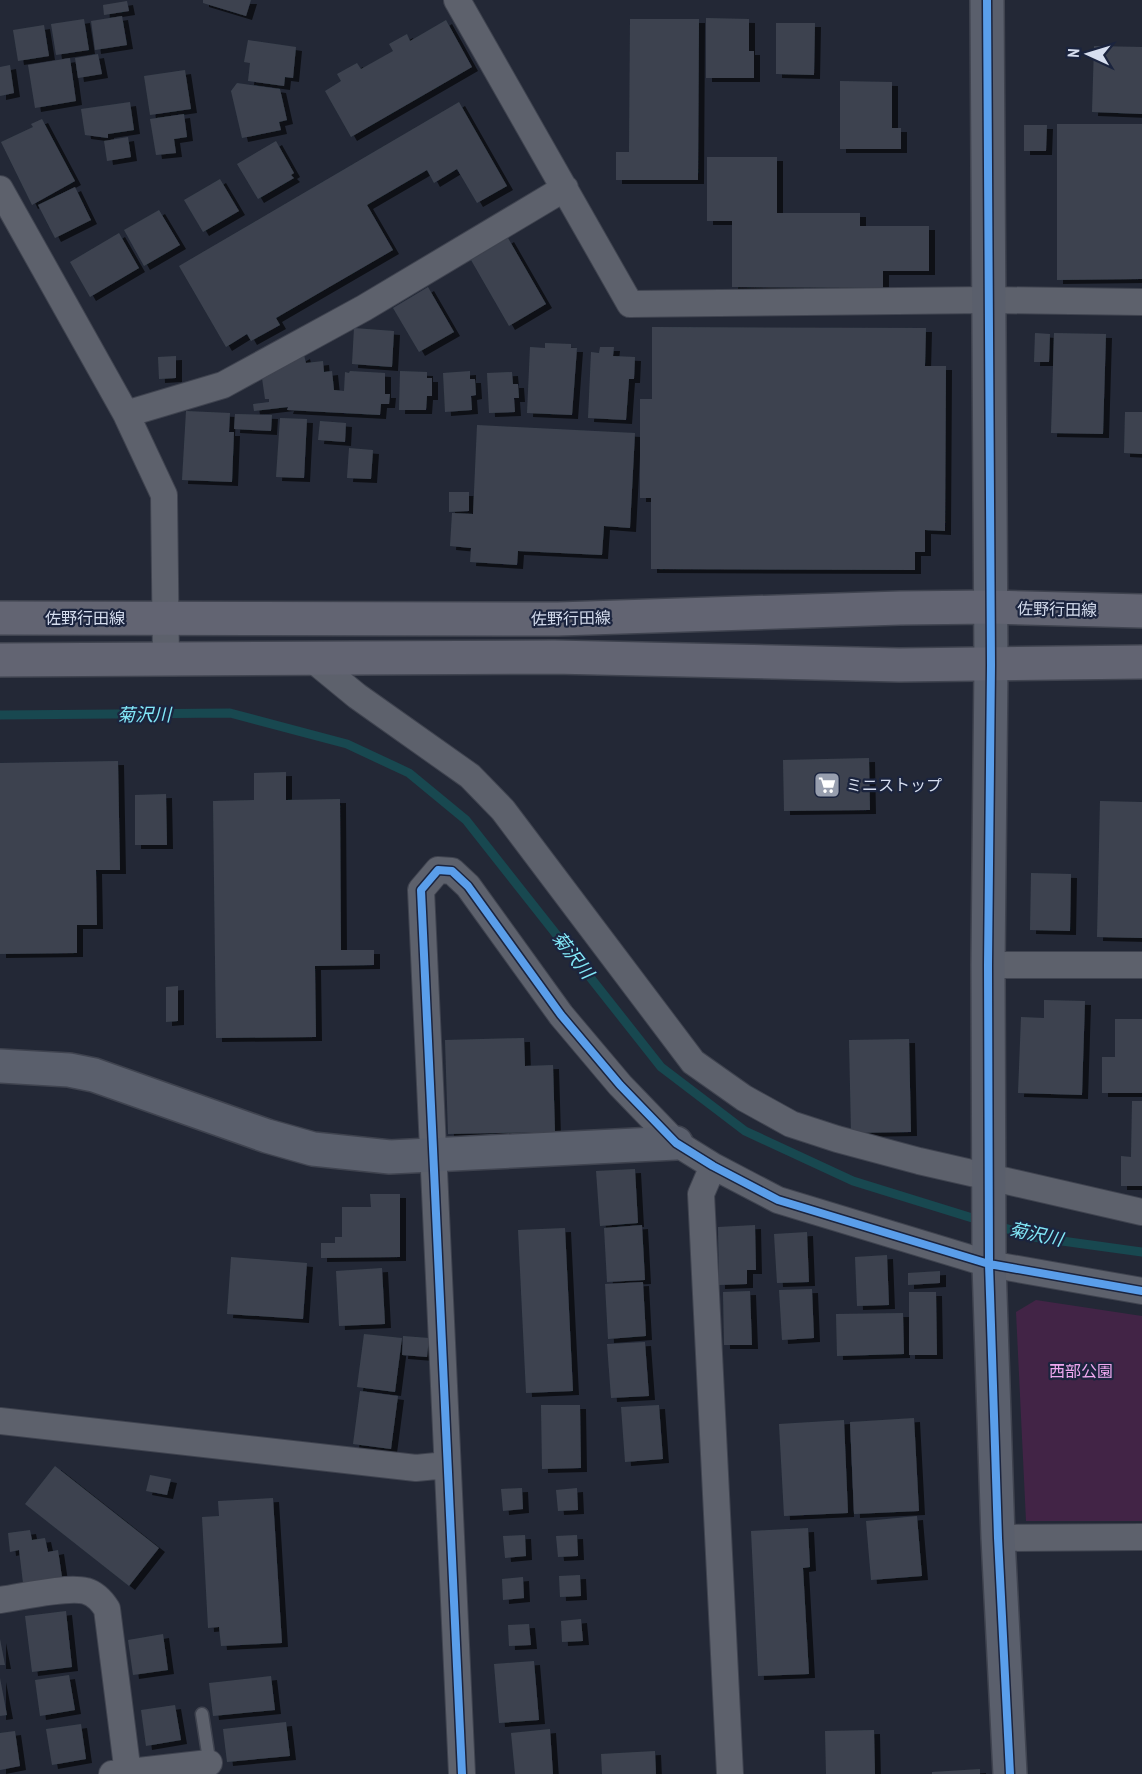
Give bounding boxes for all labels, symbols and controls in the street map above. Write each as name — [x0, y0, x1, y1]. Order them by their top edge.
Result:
north arrow — [1058, 24, 1118, 84]
text: N — [1063, 48, 1083, 58]
street label: 佐野行田線 — [1017, 598, 1097, 620]
street label: 佐野行田線 — [531, 607, 611, 629]
street label: 佐野行田線 — [45, 608, 125, 628]
water label: 菊沢川 — [117, 703, 173, 726]
supermarket icon: ミニストップ — [812, 770, 842, 800]
place label: ミニストップ — [846, 775, 942, 795]
water label: 菊沢川 — [547, 927, 600, 985]
water label: 菊沢川 — [1007, 1217, 1067, 1251]
park label: 西部公園 — [1049, 1361, 1113, 1381]

